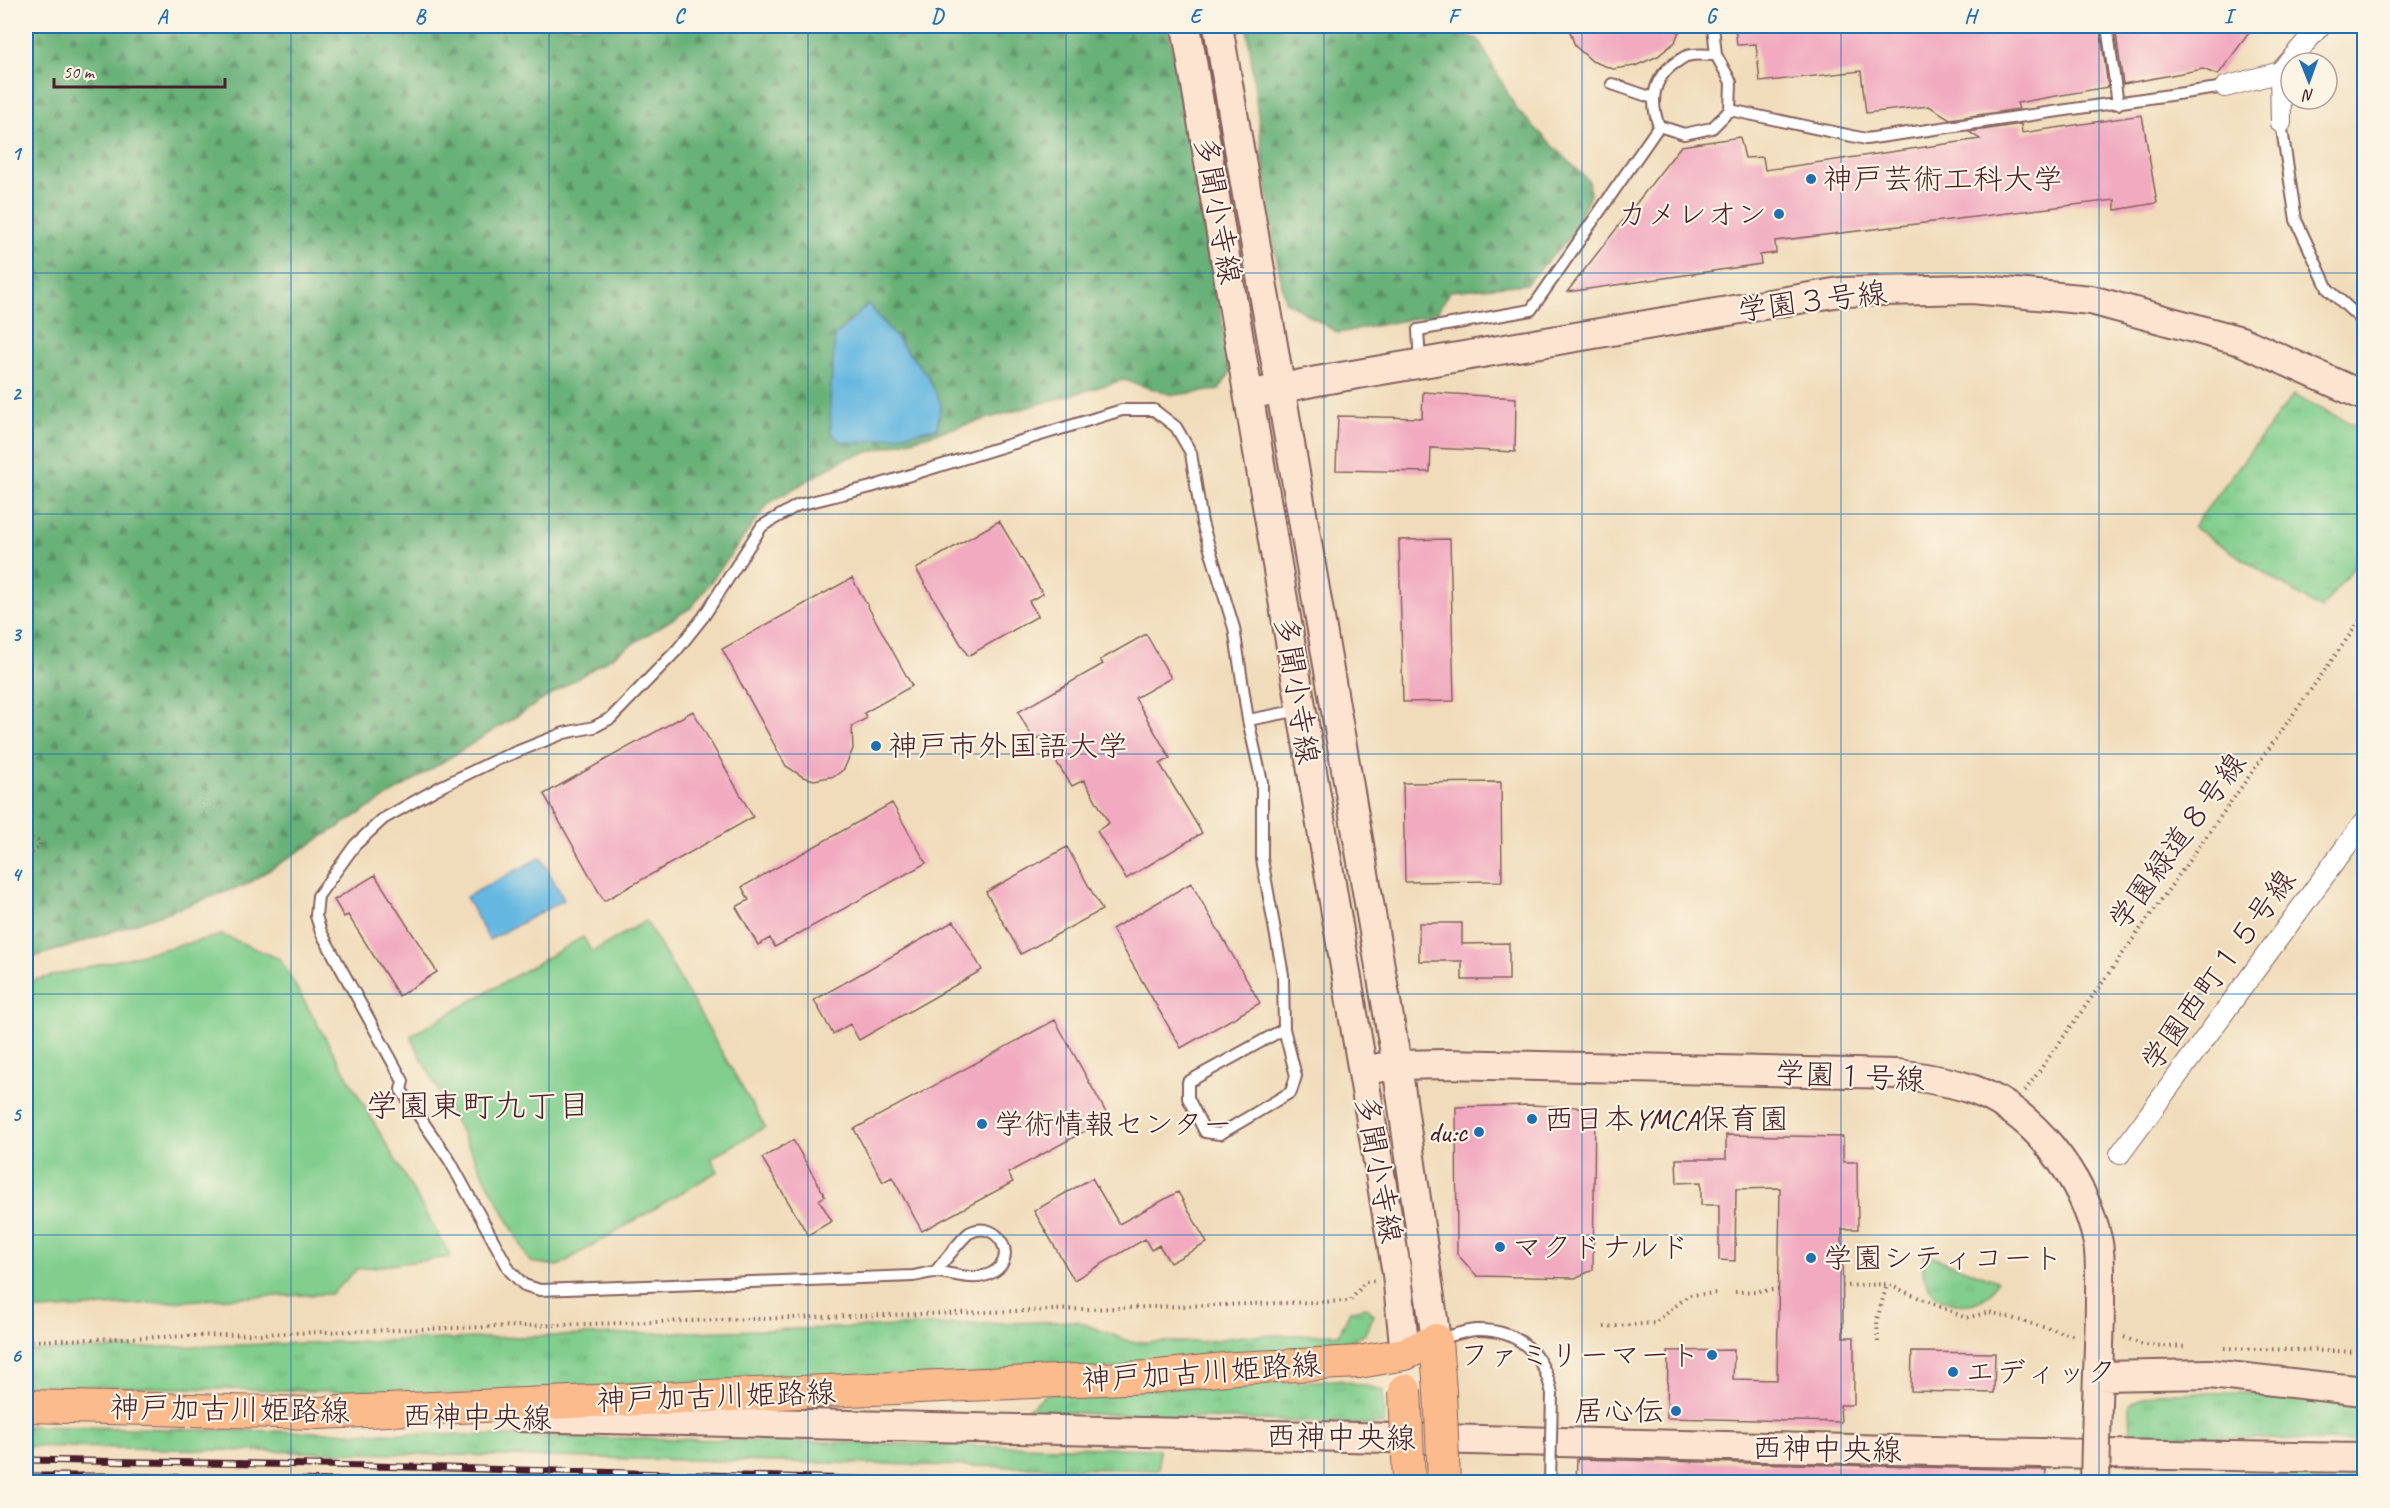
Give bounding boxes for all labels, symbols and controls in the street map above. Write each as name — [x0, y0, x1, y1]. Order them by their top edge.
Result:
text: A — [157, 4, 169, 29]
text: B — [415, 4, 427, 29]
text: C — [674, 4, 686, 29]
text: D — [931, 4, 945, 29]
text: E — [1190, 4, 1204, 29]
text: F — [1448, 4, 1462, 29]
text: G — [1706, 4, 1719, 29]
text: H — [1964, 4, 1979, 29]
text: I — [2224, 4, 2237, 29]
scale bar — [54, 51, 225, 89]
north arrow — [2279, 51, 2339, 111]
text: 50 m — [63, 61, 96, 83]
text: N — [2301, 85, 2314, 105]
street label: 多聞小寺線 — [1186, 133, 1250, 287]
text: 1 — [12, 141, 23, 166]
place label: 神戸芸術工科大学 — [1823, 160, 2063, 198]
marker: 神戸芸術工科大学 — [1804, 172, 1818, 186]
place label: カメレオン — [1617, 195, 1767, 233]
marker: カメレオン — [1772, 207, 1786, 221]
street label: 学園３号線 — [1735, 273, 1889, 329]
text: 2 — [12, 381, 23, 406]
street label: 多聞小寺線 — [1267, 613, 1327, 767]
text: 3 — [12, 622, 23, 647]
place label: 神戸市外国語大学 — [888, 727, 1128, 765]
marker: 神戸市外国語大学 — [869, 739, 883, 753]
street label: 学園緑道８号線 — [2100, 745, 2254, 937]
text: 4 — [12, 862, 24, 887]
street label: 学園西町１５号線 — [2132, 862, 2304, 1078]
street label: 学園１号線 — [1774, 1053, 1926, 1099]
district label: 学園東町九丁目 — [366, 1085, 590, 1126]
street label: 多聞小寺線 — [1347, 1092, 1411, 1246]
place label: 西日本YMCA保育園 — [1544, 1100, 1789, 1138]
text: 5 — [12, 1102, 23, 1127]
place label: 学術情報センター — [994, 1105, 1233, 1143]
marker: 西日本YMCA保育園 — [1525, 1112, 1539, 1126]
place label: du:c — [1428, 1113, 1468, 1151]
marker: 学術情報センター — [975, 1117, 989, 1131]
marker: du:c — [1472, 1125, 1486, 1139]
place label: マクドナルド — [1512, 1228, 1690, 1266]
place label: 学園シティコート — [1823, 1239, 2063, 1277]
marker: マクドナルド — [1493, 1240, 1507, 1254]
marker: 学園シティコート — [1804, 1251, 1818, 1265]
place label: ファミリーマート — [1459, 1336, 1700, 1374]
text: 6 — [11, 1343, 22, 1368]
street label: 神戸加古川姫路線 — [1080, 1345, 1322, 1399]
marker: ファミリーマート — [1705, 1348, 1719, 1362]
place label: エディック — [1965, 1353, 2116, 1391]
marker: エディック — [1946, 1365, 1960, 1379]
street label: 神戸加古川姫路線 — [595, 1373, 837, 1419]
street label: 神戸加古川姫路線 — [110, 1388, 350, 1430]
place label: 居心伝 — [1574, 1392, 1664, 1430]
street label: 西神中央線 — [402, 1397, 552, 1437]
marker: 居心伝 — [1669, 1404, 1683, 1418]
street label: 西神中央線 — [1266, 1417, 1416, 1457]
street label: 西神中央線 — [1752, 1429, 1902, 1469]

